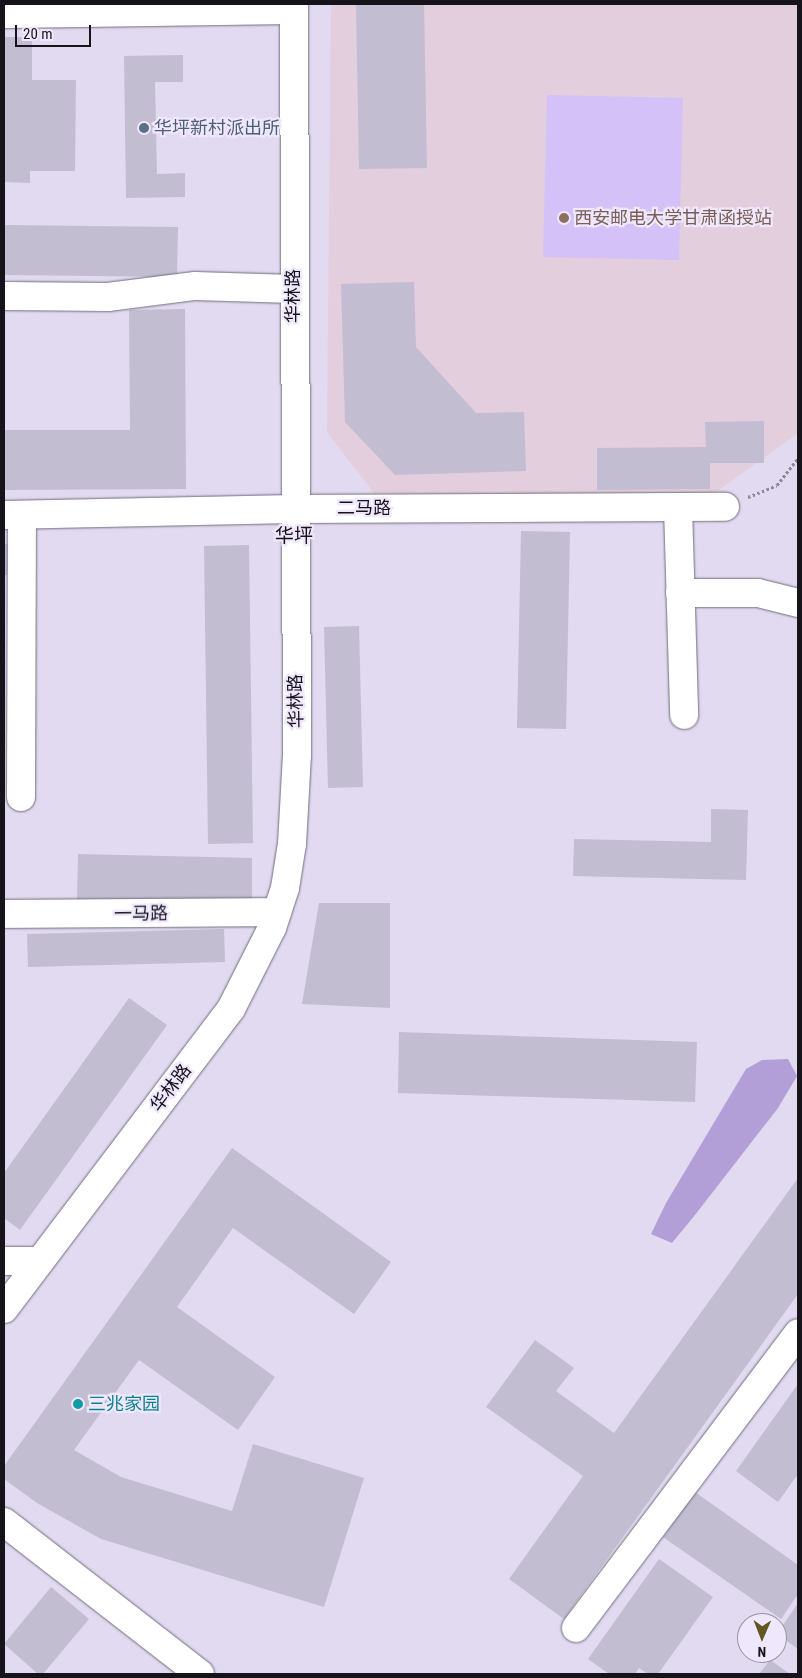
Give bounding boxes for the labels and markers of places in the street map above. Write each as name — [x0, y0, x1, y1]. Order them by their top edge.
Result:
place label: 华坪新村派出所 — [154, 117, 280, 139]
marker: 华坪新村派出所 — [138, 122, 150, 134]
place label: 西安邮电大学甘肃函授站 — [574, 207, 772, 229]
marker: 西安邮电大学甘肃函授站 — [558, 212, 570, 224]
place label: 三兆家园 — [88, 1393, 160, 1415]
marker: 三兆家园 — [72, 1398, 84, 1410]

